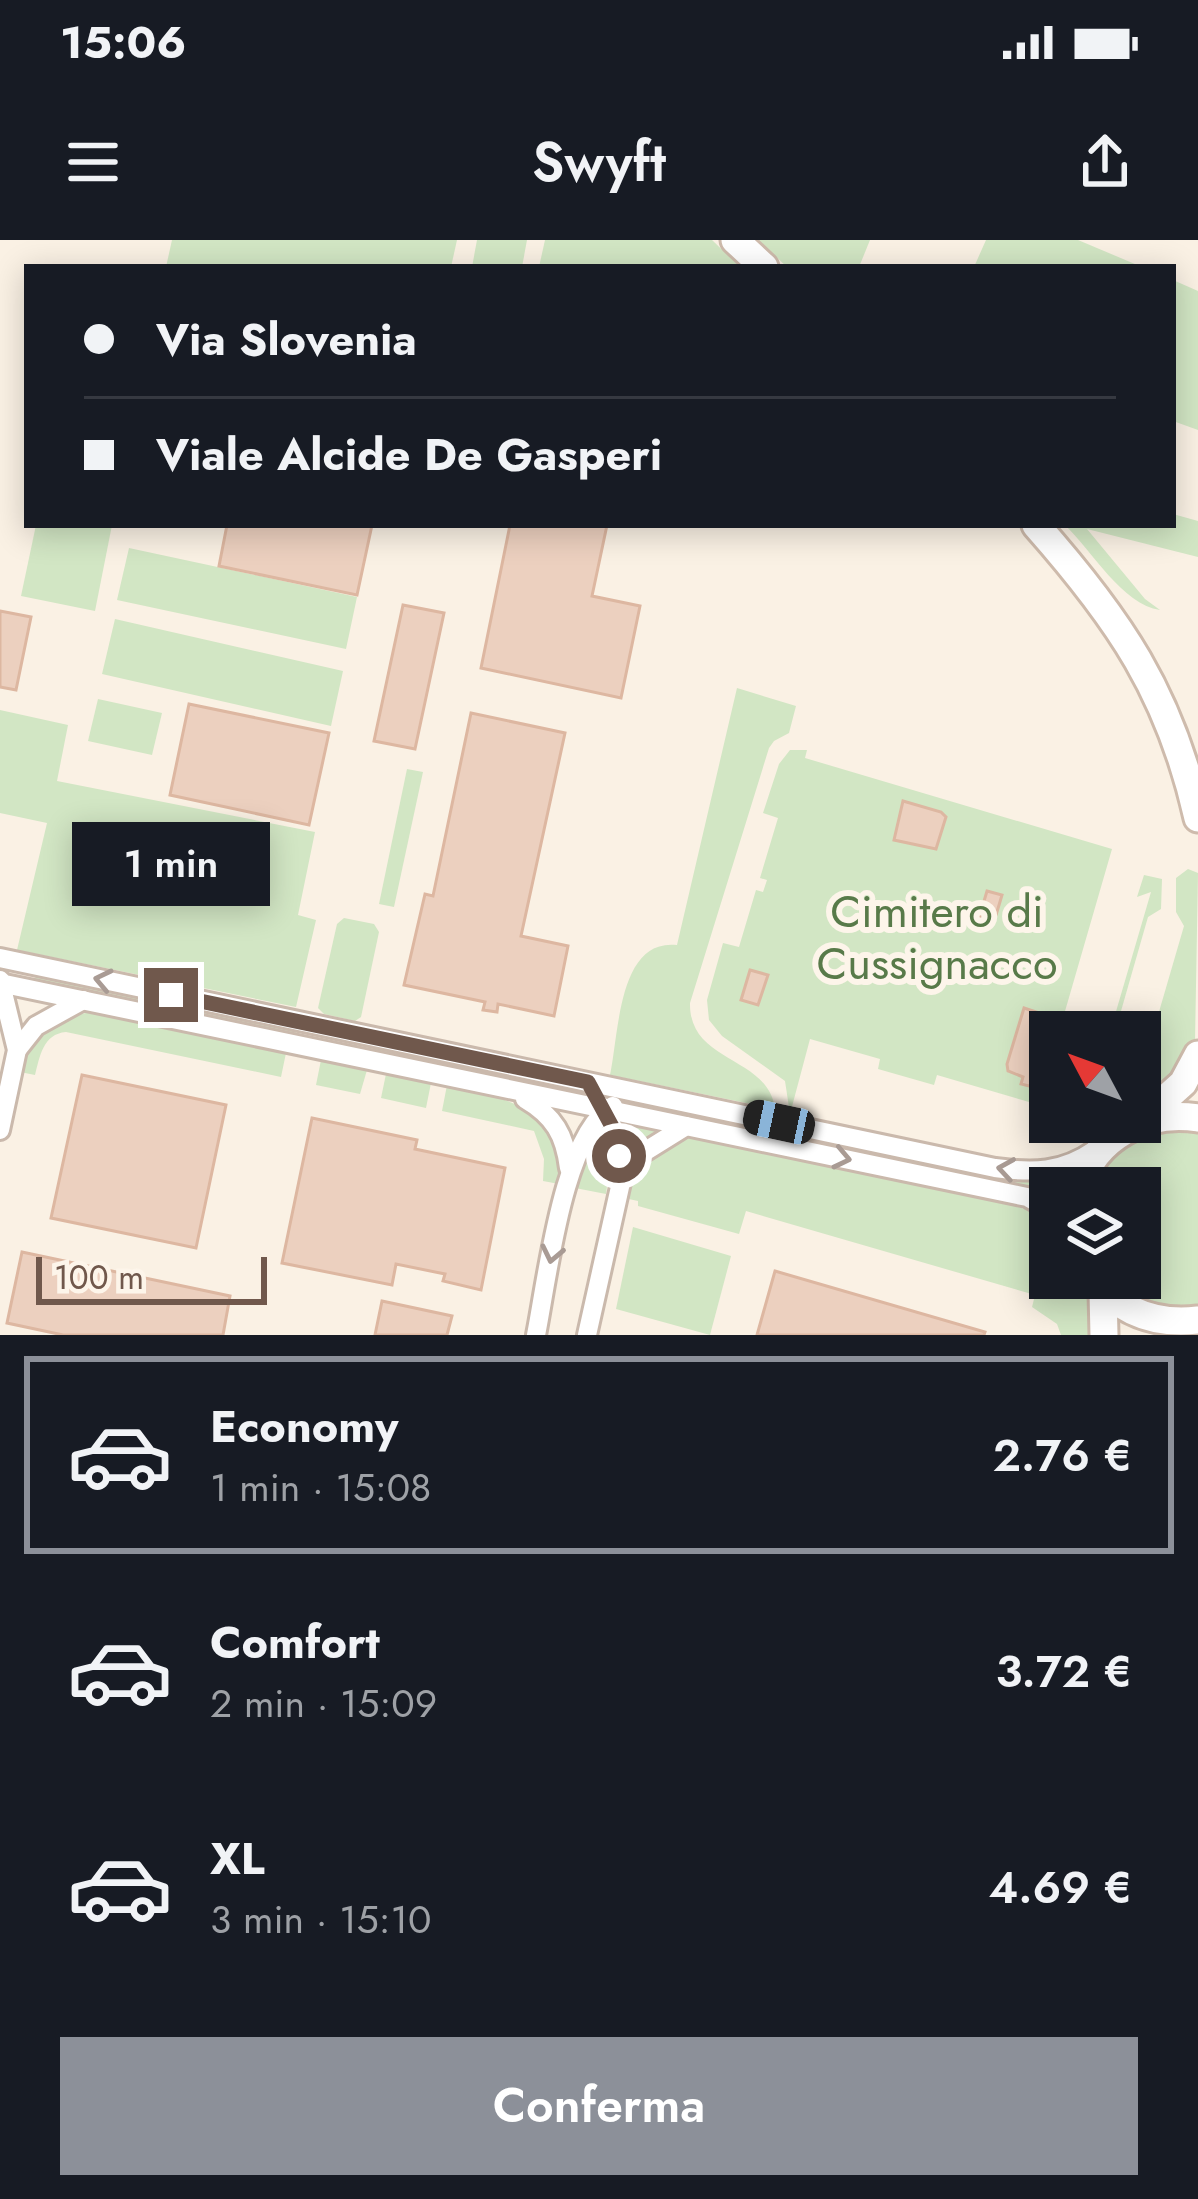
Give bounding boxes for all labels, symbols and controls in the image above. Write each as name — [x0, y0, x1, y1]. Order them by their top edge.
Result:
text: 15:06 — [60, 10, 186, 75]
text: Swyft — [532, 123, 666, 201]
icon: menu — [60, 129, 126, 195]
icon: share — [1072, 129, 1138, 195]
text: Via Slovenia — [156, 307, 417, 372]
text: Viale Alcide De Gasperi — [156, 422, 662, 487]
callout: 1 min — [72, 821, 270, 905]
text: 1 min — [124, 835, 218, 892]
park label: Cimitero di Cussignacco — [817, 879, 1057, 996]
one-way arrow — [94, 968, 114, 994]
route end — [144, 968, 198, 1022]
north arrow — [1029, 1011, 1161, 1143]
map controls — [1029, 1011, 1161, 1299]
car — [740, 1097, 818, 1147]
route start — [592, 1129, 646, 1183]
one-way arrow — [831, 1144, 851, 1170]
one-way arrow — [996, 1157, 1016, 1182]
button: layers — [1029, 1167, 1161, 1299]
one-way arrow — [541, 1244, 566, 1264]
scale bar — [36, 1251, 267, 1304]
text: 100 m — [54, 1254, 144, 1301]
text: Economy — [210, 1394, 398, 1459]
icon: car — [66, 1401, 174, 1509]
text: 2.76 € — [993, 1423, 1132, 1488]
text: 1 min · 15:08 — [210, 1459, 431, 1516]
text: Comfort — [210, 1610, 380, 1675]
icon: car — [66, 1617, 174, 1725]
text: 3.72 € — [995, 1639, 1132, 1704]
text: 2 min · 15:09 — [210, 1675, 437, 1732]
text: XL — [210, 1826, 265, 1891]
icon: car — [66, 1833, 174, 1941]
text: 4.69 € — [989, 1855, 1132, 1920]
text: 3 min · 15:10 — [210, 1891, 431, 1948]
button: Conferma — [60, 2037, 1138, 2175]

